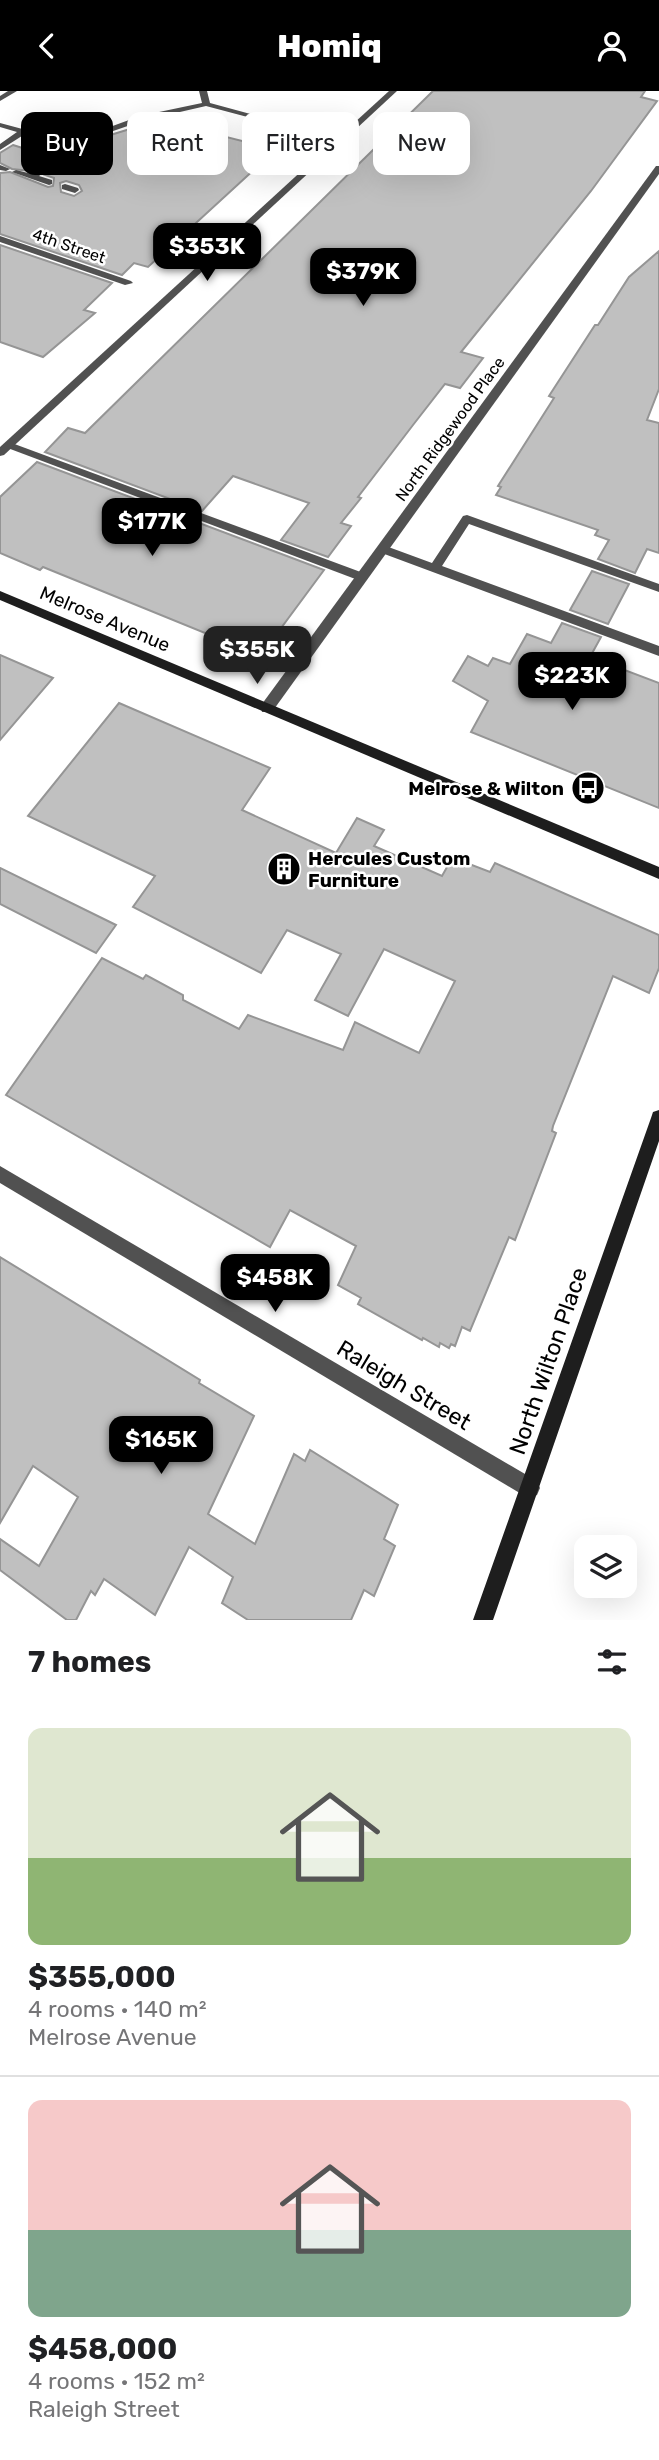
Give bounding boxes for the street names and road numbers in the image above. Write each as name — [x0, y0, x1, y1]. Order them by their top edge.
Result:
street label: 4th Street — [30, 225, 108, 267]
street label: North Ridgewood Place — [391, 353, 509, 505]
street label: Melrose Avenue — [36, 581, 174, 657]
street label: North Wilton Place — [503, 1264, 593, 1458]
street label: Raleigh Street — [332, 1334, 476, 1436]

